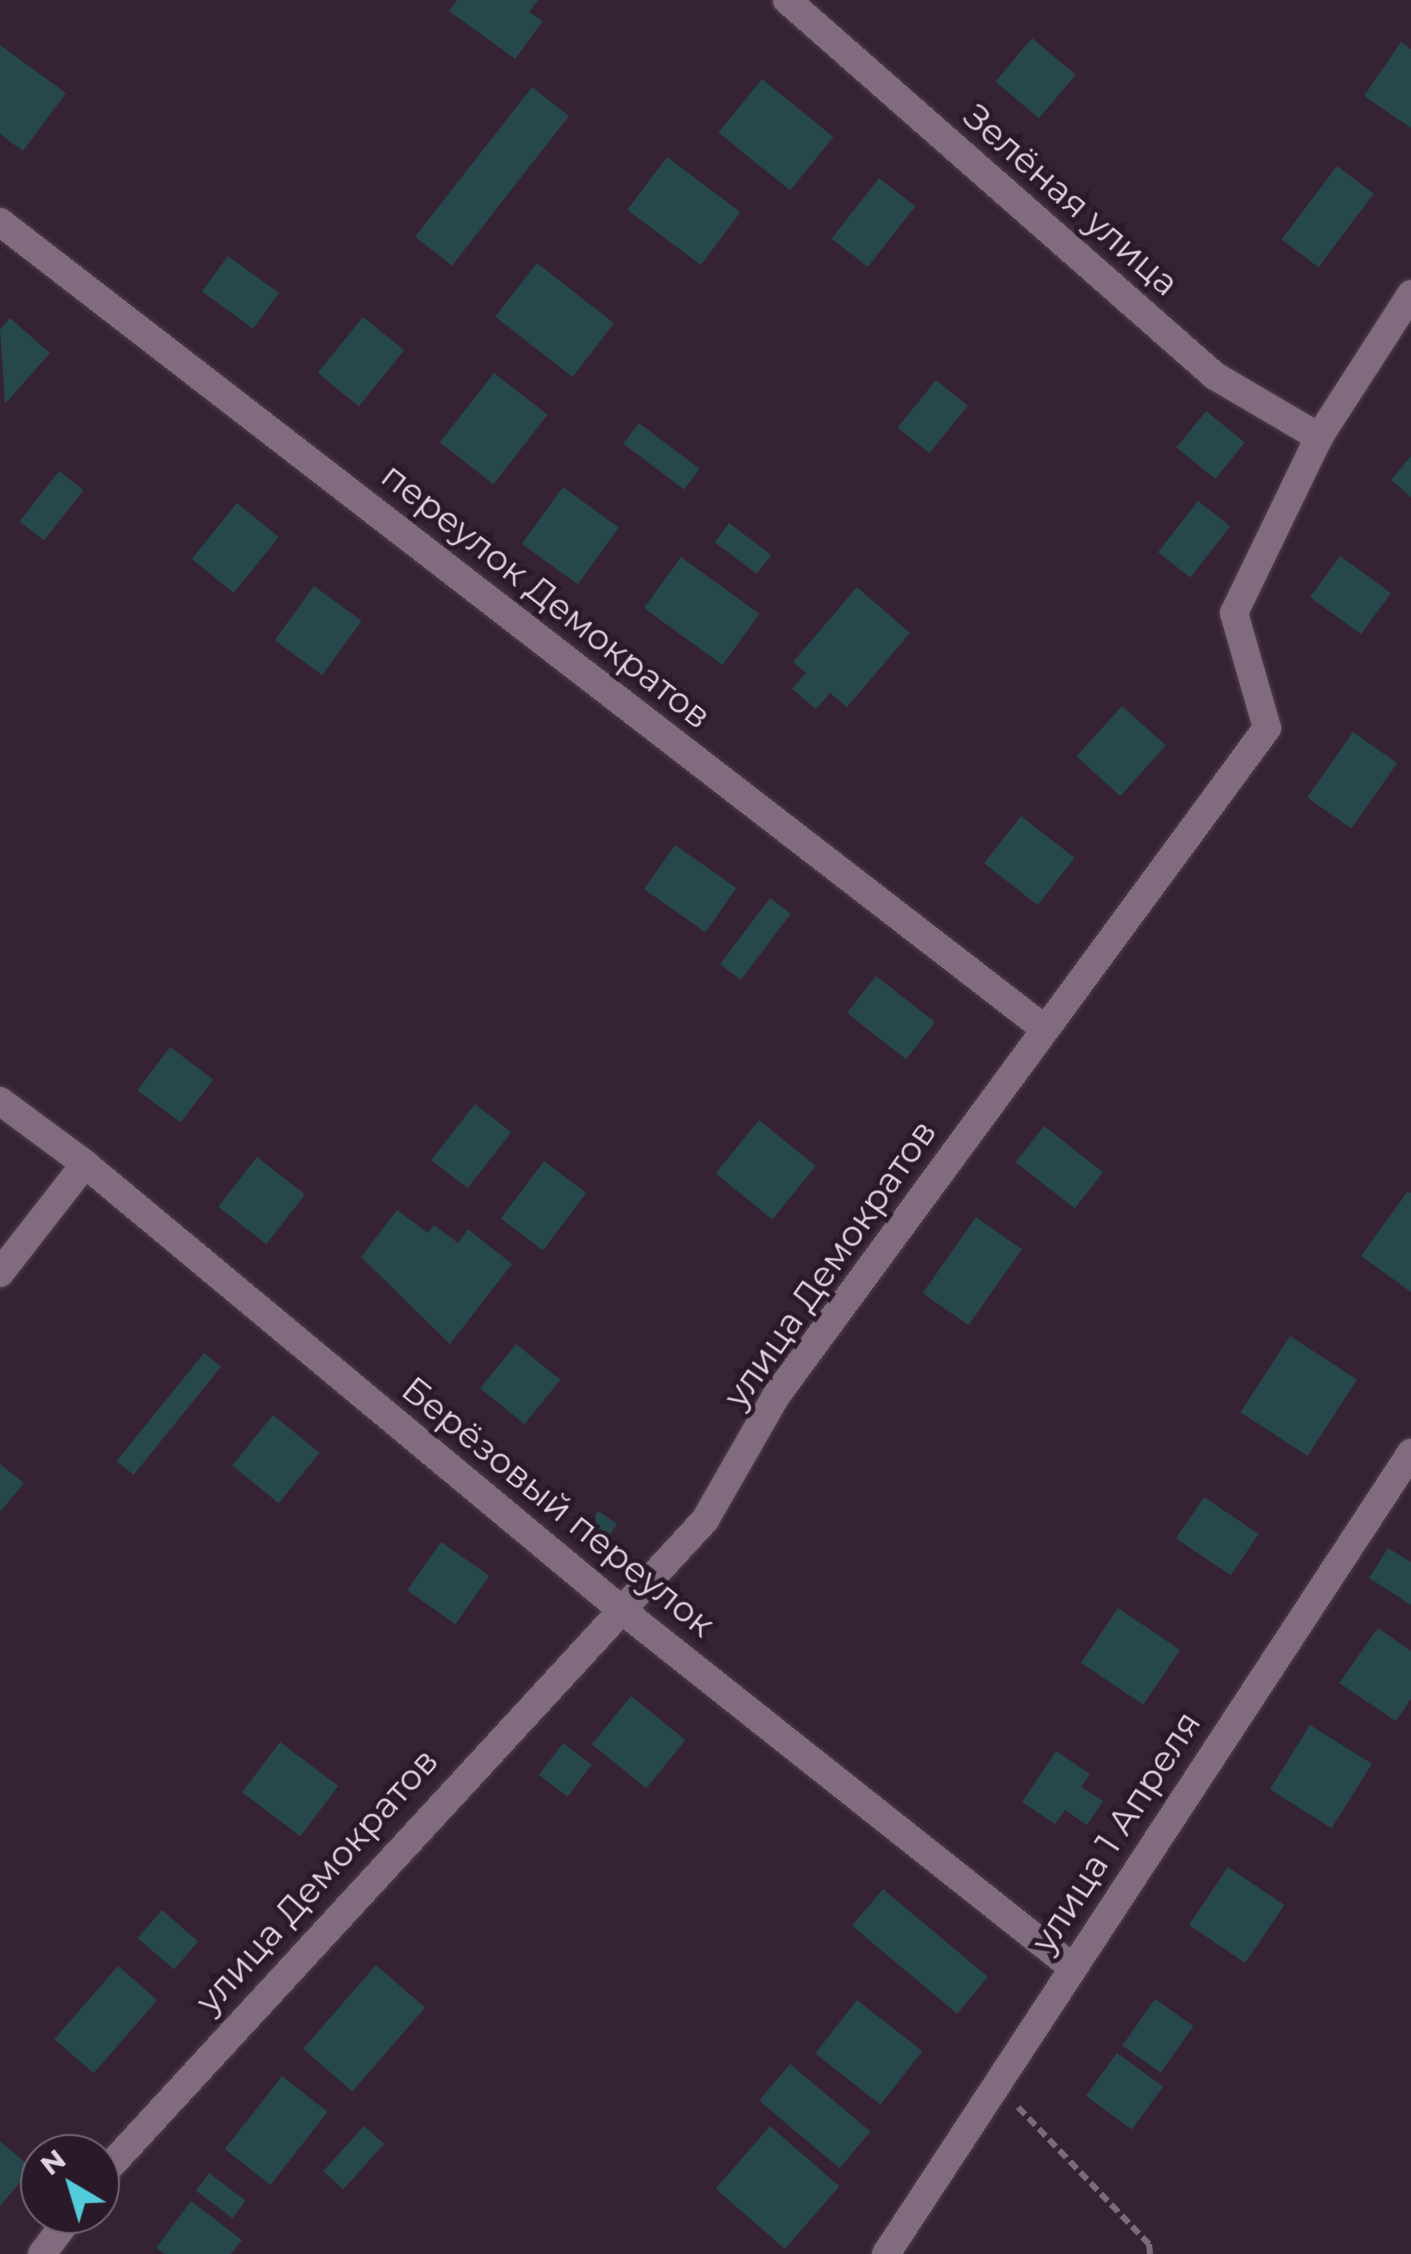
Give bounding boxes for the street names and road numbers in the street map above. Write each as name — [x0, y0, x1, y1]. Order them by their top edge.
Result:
street label: Зелёная улица — [955, 95, 1187, 305]
street label: переулок Демократов — [373, 455, 719, 737]
street label: улица Демократов — [715, 1112, 945, 1416]
street label: Берёзовый переулок — [393, 1368, 723, 1646]
street label: улица 1 Апреля — [1023, 1704, 1209, 1960]
street label: улица Демократов — [187, 1740, 447, 2022]

